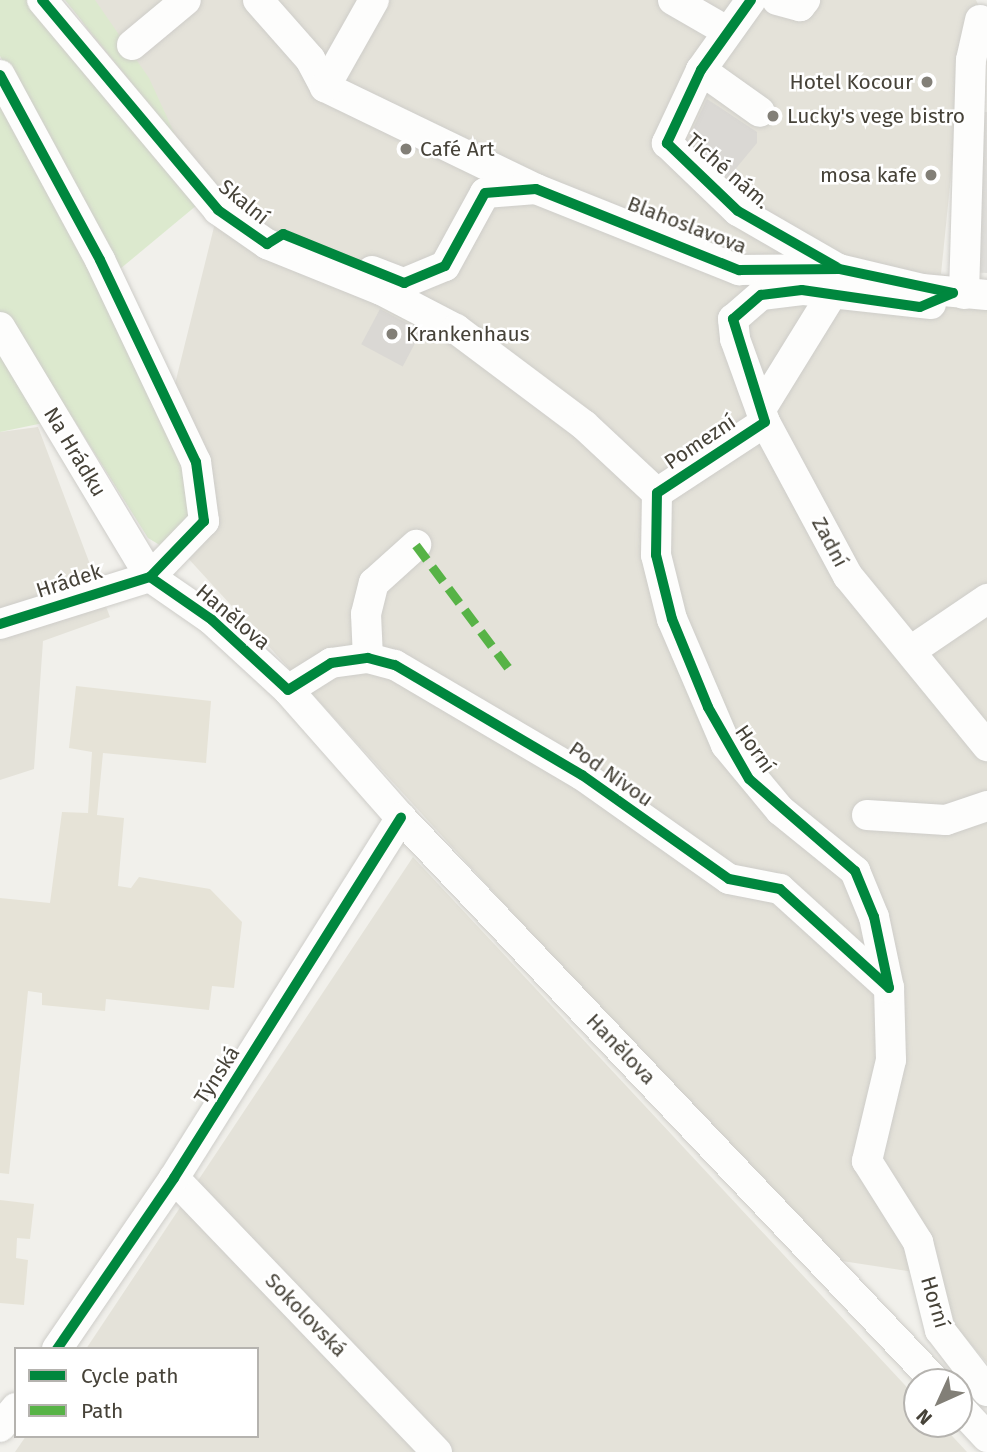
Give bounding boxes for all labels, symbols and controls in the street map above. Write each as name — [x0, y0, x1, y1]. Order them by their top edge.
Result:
place label: Hotel Kocour — [789, 69, 913, 95]
marker: Hotel Kocour — [919, 74, 935, 90]
place label: Lucky's vege bistro — [787, 103, 965, 129]
marker: Lucky's vege bistro — [765, 108, 781, 124]
street label: Tiché nám. — [681, 128, 775, 214]
place label: Café Art — [420, 136, 495, 162]
marker: Café Art — [398, 141, 414, 157]
place label: mosa kafe — [820, 162, 917, 188]
marker: mosa kafe — [923, 167, 939, 183]
street label: Skalní — [214, 174, 274, 230]
street label: Blahoslavova — [624, 191, 750, 259]
place label: Krankenhaus — [406, 321, 530, 347]
marker: Krankenhaus — [384, 326, 400, 342]
street label: Na Hrádku — [39, 403, 111, 501]
street label: Pomezní — [660, 409, 740, 475]
street label: Zadní — [806, 513, 854, 571]
street label: Hrádek — [33, 559, 105, 603]
street label: Hanělova — [191, 579, 275, 655]
street label: Horní — [730, 720, 780, 778]
street label: Pod Nivou — [564, 736, 658, 812]
street label: Hanělova — [581, 1008, 661, 1090]
street label: Týnská — [189, 1041, 245, 1109]
street label: Sokolovská — [260, 1268, 352, 1362]
street label: Horní — [915, 1273, 955, 1331]
legend — [14, 1347, 259, 1438]
text: Cycle path — [81, 1363, 179, 1389]
north arrow — [903, 1368, 973, 1438]
text: Path — [81, 1398, 123, 1424]
text: N — [912, 1404, 937, 1429]

